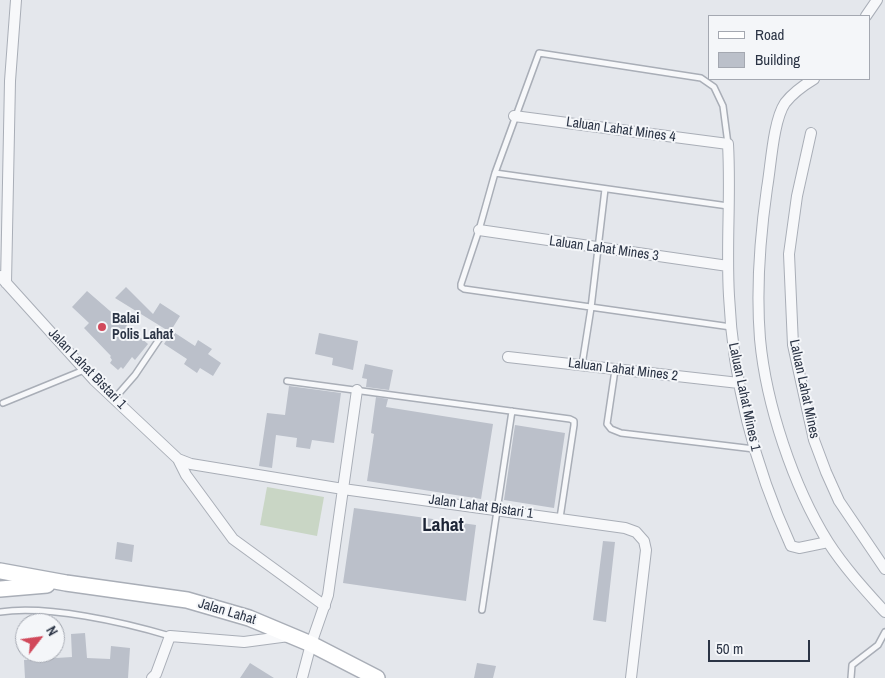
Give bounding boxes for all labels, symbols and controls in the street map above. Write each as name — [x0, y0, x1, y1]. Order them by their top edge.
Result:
legend — [708, 15, 870, 80]
text: Road — [755, 24, 784, 45]
text: Building — [755, 49, 800, 70]
street label: Laluan Lahat Mines 4 — [565, 114, 677, 146]
street label: Laluan Lahat Mines 3 — [548, 233, 660, 265]
place label: Balai Polis Lahat — [112, 311, 173, 344]
marker: Balai Polis Lahat — [96, 321, 108, 333]
street label: Jalan Lahat Bistari 1 — [44, 325, 130, 413]
street label: Laluan Lahat Mines — [785, 338, 823, 440]
street label: Laluan Lahat Mines 1 — [724, 341, 764, 453]
street label: Laluan Lahat Mines 2 — [567, 355, 679, 385]
street label: Jalan Lahat Bistari 1 — [428, 491, 534, 523]
district label: Lahat — [422, 515, 464, 537]
street label: Jalan Lahat — [196, 595, 258, 629]
north arrow — [15, 613, 65, 663]
text: N — [42, 623, 62, 639]
scale bar — [710, 630, 812, 662]
text: 50 m — [716, 638, 743, 659]

